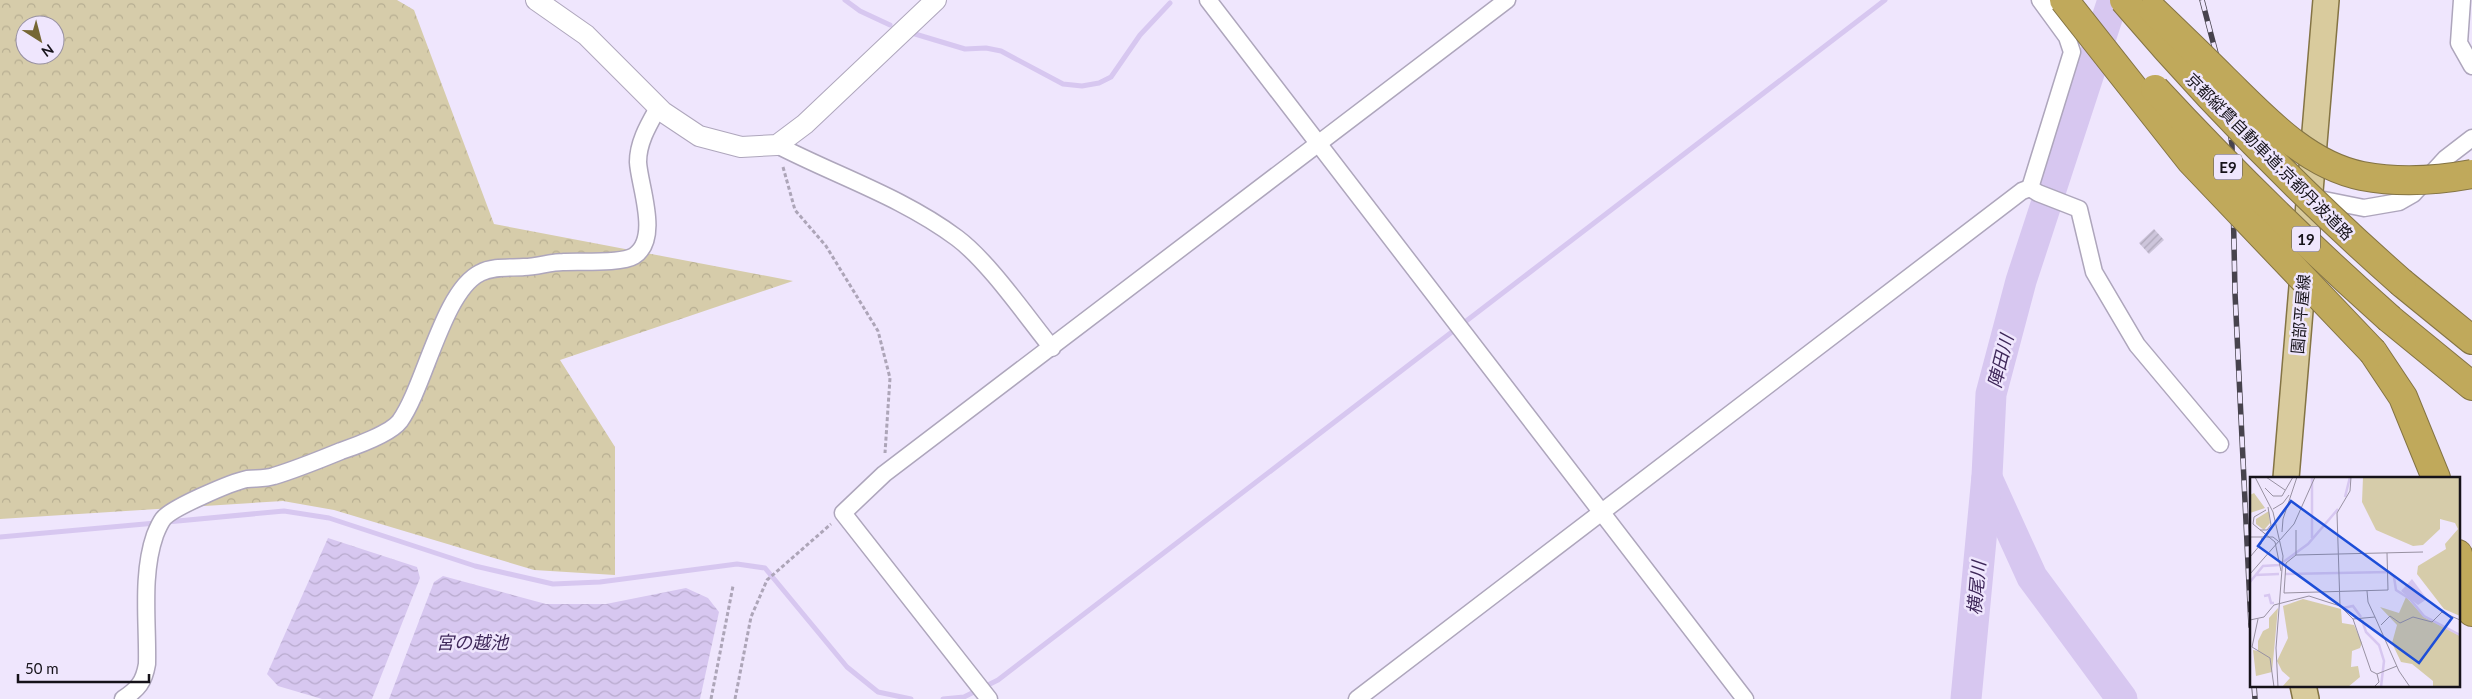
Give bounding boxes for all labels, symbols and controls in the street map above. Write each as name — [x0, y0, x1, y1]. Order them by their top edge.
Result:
north arrow — [15, 15, 65, 65]
text: N — [39, 41, 57, 61]
street label: 京都縦貫自動車道;京都丹波道路 — [2183, 69, 2357, 243]
road number: E9 — [2214, 154, 2242, 180]
road number: 19 — [2292, 226, 2320, 252]
street label: 園部平屋線 — [2287, 273, 2313, 355]
water label: 陣田川 — [1983, 330, 2018, 390]
inset map — [2250, 477, 2460, 686]
water label: 横尾川 — [1963, 558, 1989, 616]
water label: 宮の越池 — [436, 631, 510, 653]
scale bar — [18, 652, 149, 684]
text: 50 m — [25, 659, 59, 677]

